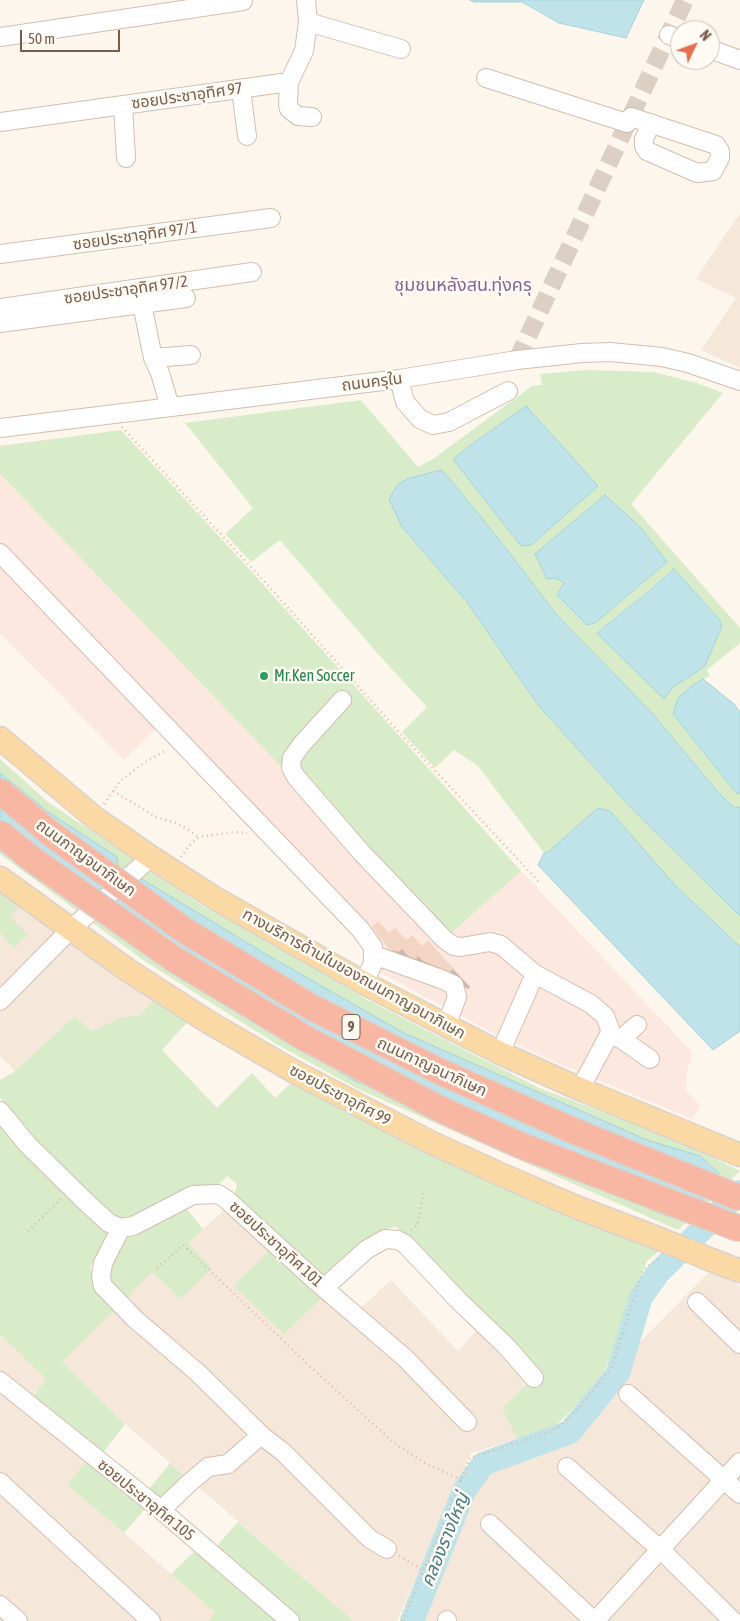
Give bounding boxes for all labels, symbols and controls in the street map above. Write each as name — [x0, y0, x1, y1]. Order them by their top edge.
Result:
scale bar — [22, 20, 122, 52]
north arrow — [670, 20, 720, 70]
text: N — [697, 27, 714, 44]
text: 50 m — [28, 30, 55, 47]
street label: ซอยประชาอุทิศ 97 — [130, 79, 244, 113]
street label: ซอยประชาอุทิศ 97/1 — [72, 218, 198, 254]
street label: ซอยประชาอุทิศ 97/2 — [63, 272, 189, 308]
district label: ชุมชนหลังสน.ทุ่งครุ — [394, 274, 532, 296]
street label: ถนนครุใน — [340, 369, 404, 395]
place label: Mr.Ken Soccer — [274, 666, 354, 686]
marker: Mr.Ken Soccer — [258, 670, 270, 682]
street label: ถนนกาญจนาภิเษก — [32, 815, 140, 901]
street label: ทางบริการด้านในของถนนกาญจนาภิเษก — [239, 905, 469, 1043]
road number: 9 — [342, 1014, 360, 1040]
street label: ถนนกาญจนาภิเษก — [374, 1033, 490, 1101]
street label: ซอยประชาอุทิศ 99 — [286, 1060, 394, 1130]
street label: ซอยประชาอุทิศ 101 — [225, 1197, 327, 1291]
street label: ซอยประชาอุทิศ 105 — [94, 1455, 198, 1545]
water label: คลองรางใหญ่ — [416, 1490, 474, 1590]

